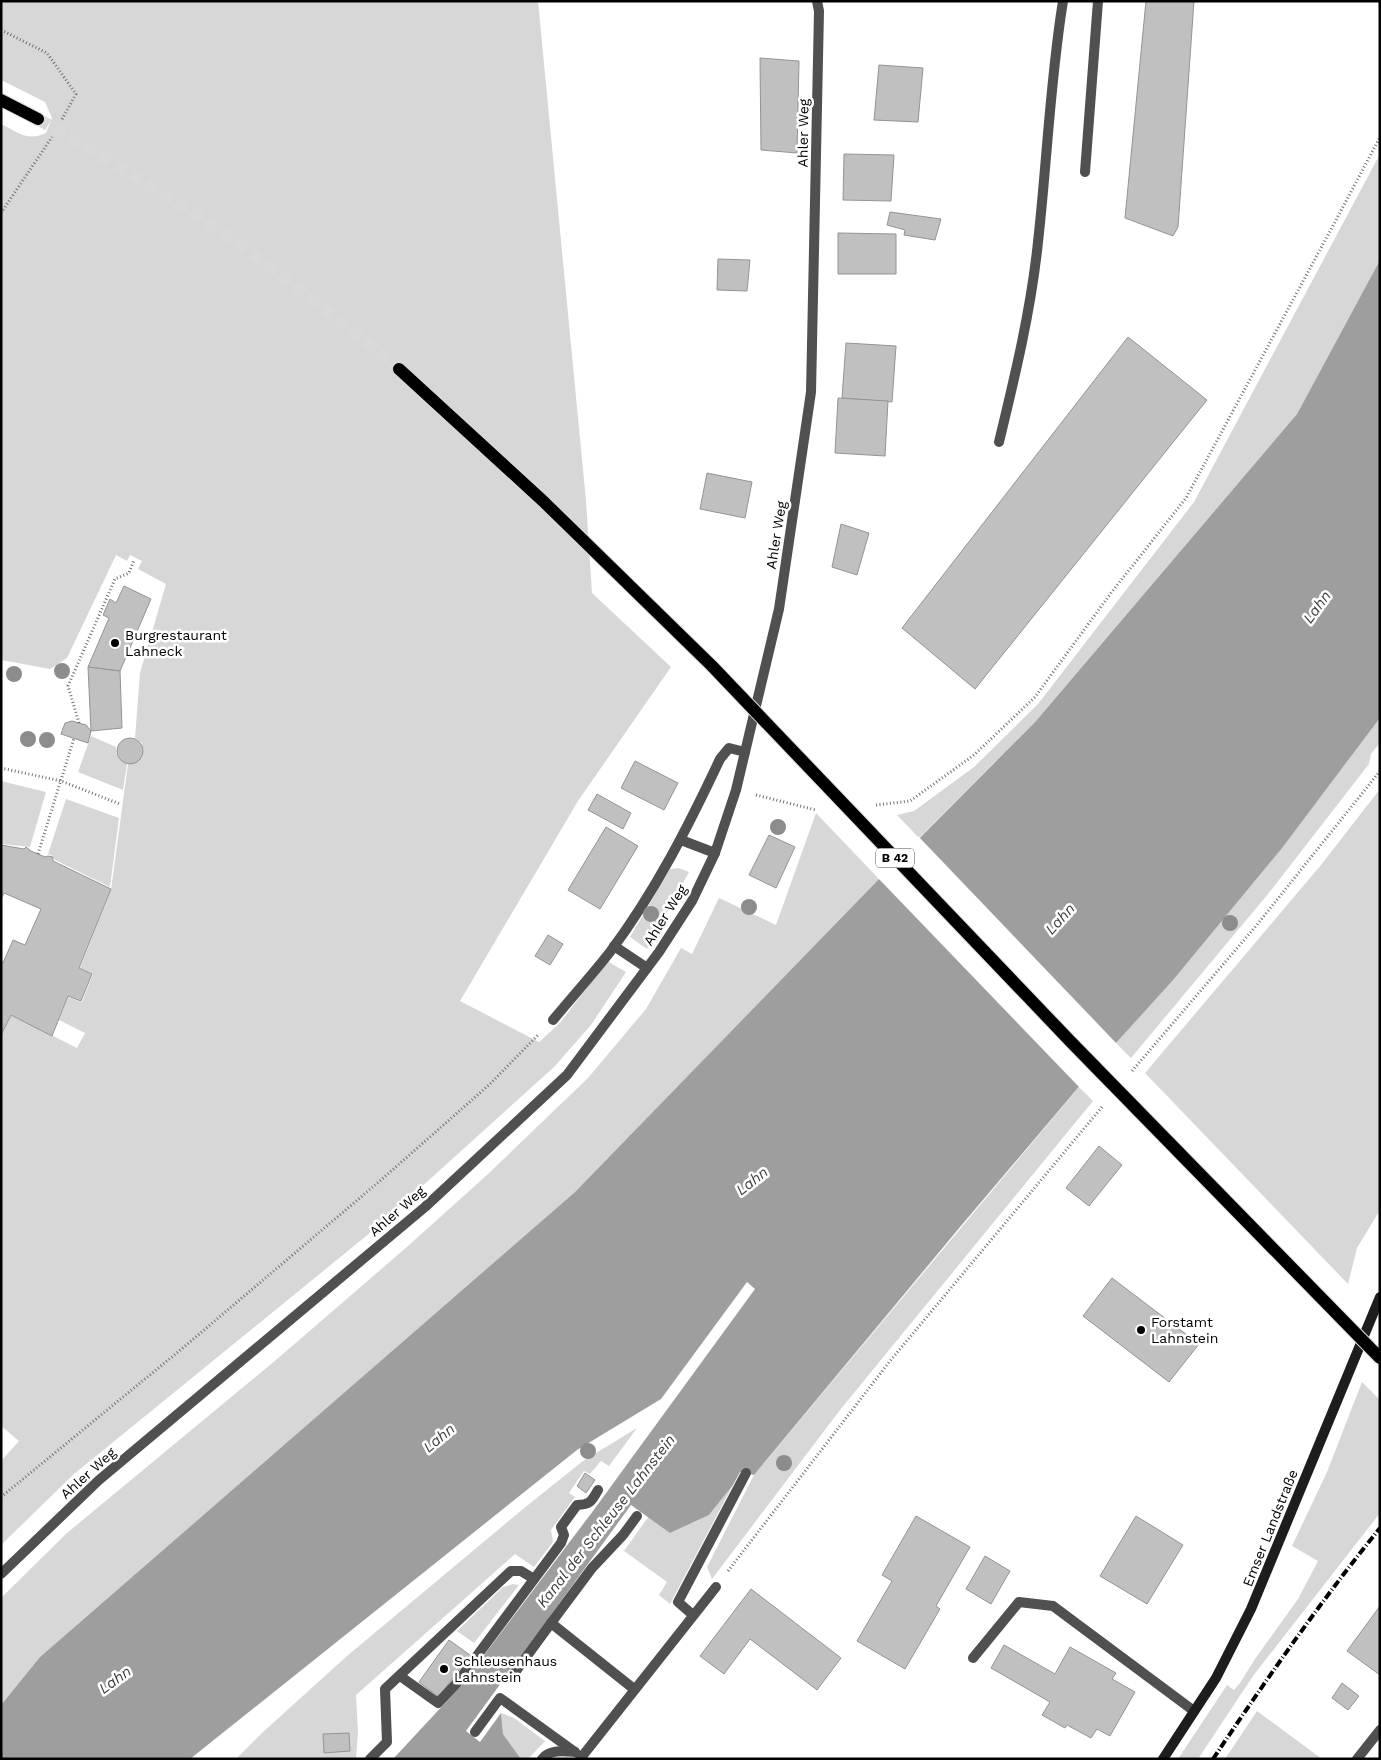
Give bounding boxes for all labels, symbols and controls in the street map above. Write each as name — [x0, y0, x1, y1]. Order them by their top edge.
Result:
street label: Ahler Weg — [794, 98, 812, 167]
street label: Ahler Weg — [763, 499, 789, 570]
water label: Lahn — [1299, 587, 1335, 627]
place label: Burgrestaurant Lahneck — [125, 627, 227, 659]
marker: Burgrestaurant Lahneck — [109, 637, 121, 649]
road number: B 42 — [876, 848, 914, 868]
street label: Ahler Weg — [640, 881, 690, 948]
water label: Lahn — [1041, 900, 1079, 938]
water label: Lahn — [732, 1163, 772, 1199]
street label: Ahler Weg — [366, 1182, 429, 1240]
place label: Forstamt Lahnstein — [1151, 1314, 1218, 1346]
marker: Forstamt Lahnstein — [1135, 1324, 1147, 1336]
water label: Lahn — [420, 1420, 458, 1456]
water label: Kanal der Schleuse Lahnstein — [533, 1431, 679, 1611]
street label: Ahler Weg — [57, 1444, 119, 1502]
street label: Emser Landstraße — [1239, 1467, 1301, 1589]
place label: Schleusenhaus Lahnstein — [454, 1653, 557, 1685]
water label: Lahn — [95, 1662, 135, 1698]
marker: Schleusenhaus Lahnstein — [438, 1663, 450, 1675]

